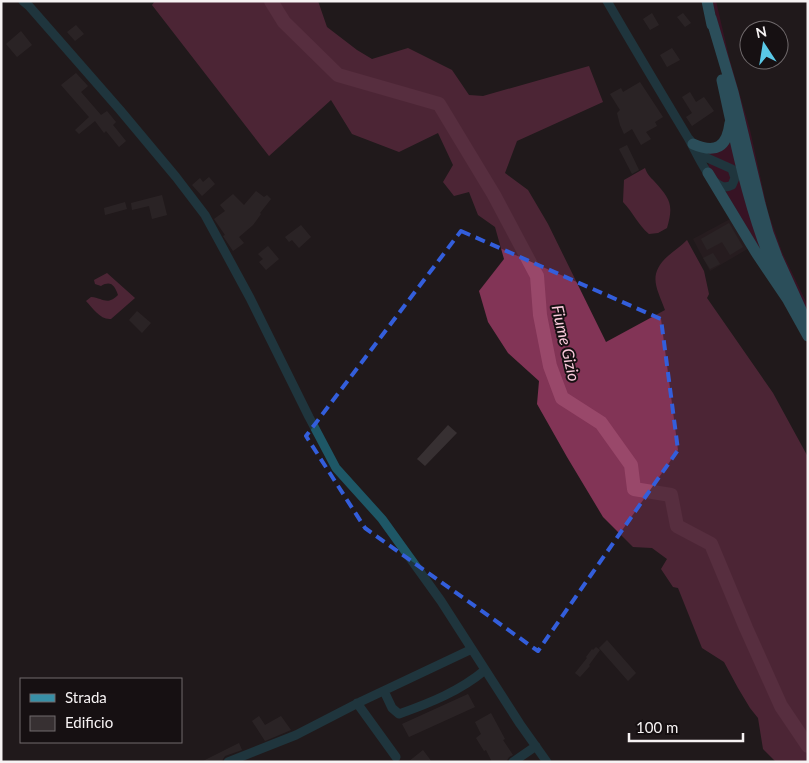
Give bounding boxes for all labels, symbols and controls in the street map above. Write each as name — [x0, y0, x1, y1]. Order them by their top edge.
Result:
north arrow — [739, 20, 789, 70]
text: N — [754, 22, 768, 41]
water label: Fiume Gizio — [548, 303, 584, 383]
legend — [20, 678, 182, 743]
text: Strada — [65, 688, 107, 706]
scale bar — [629, 710, 743, 742]
text: Edificio — [65, 713, 113, 731]
text: 100 m — [636, 718, 678, 736]

